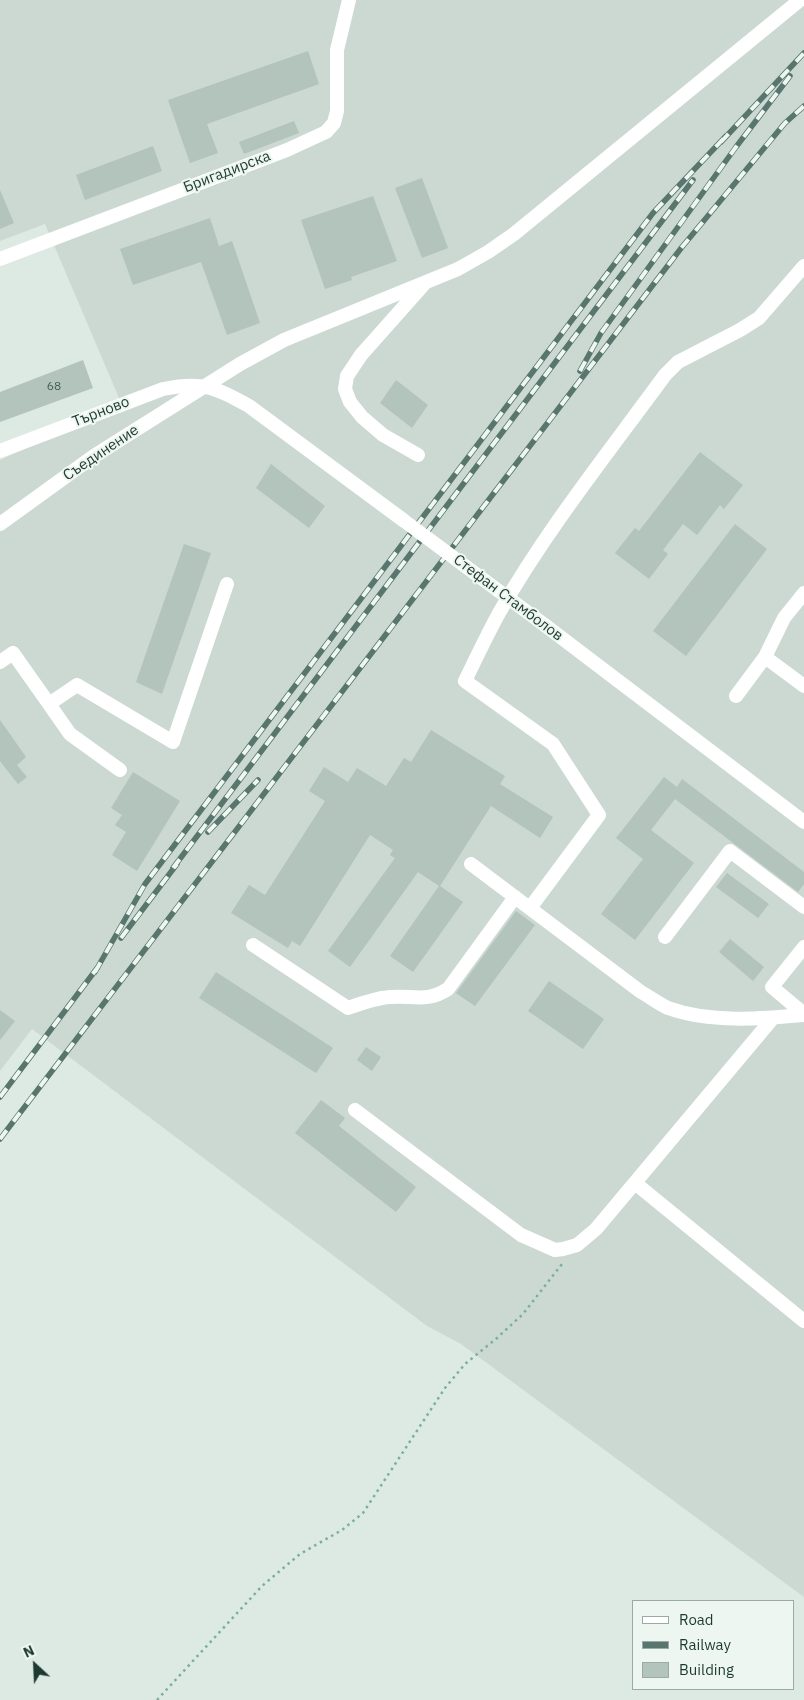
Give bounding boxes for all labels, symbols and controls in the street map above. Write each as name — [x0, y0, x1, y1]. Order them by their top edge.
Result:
street label: Бригадирска — [181, 147, 273, 197]
house number: 68 — [47, 380, 61, 394]
street label: Търново — [70, 393, 132, 431]
street label: Съединение — [60, 421, 142, 485]
street label: Стефан Стамболов — [450, 551, 566, 645]
legend — [632, 1600, 794, 1690]
text: Road — [679, 1610, 714, 1629]
text: Railway — [679, 1635, 731, 1654]
north arrow — [10, 1640, 60, 1690]
text: N — [20, 1641, 37, 1662]
text: Building — [679, 1660, 734, 1679]

